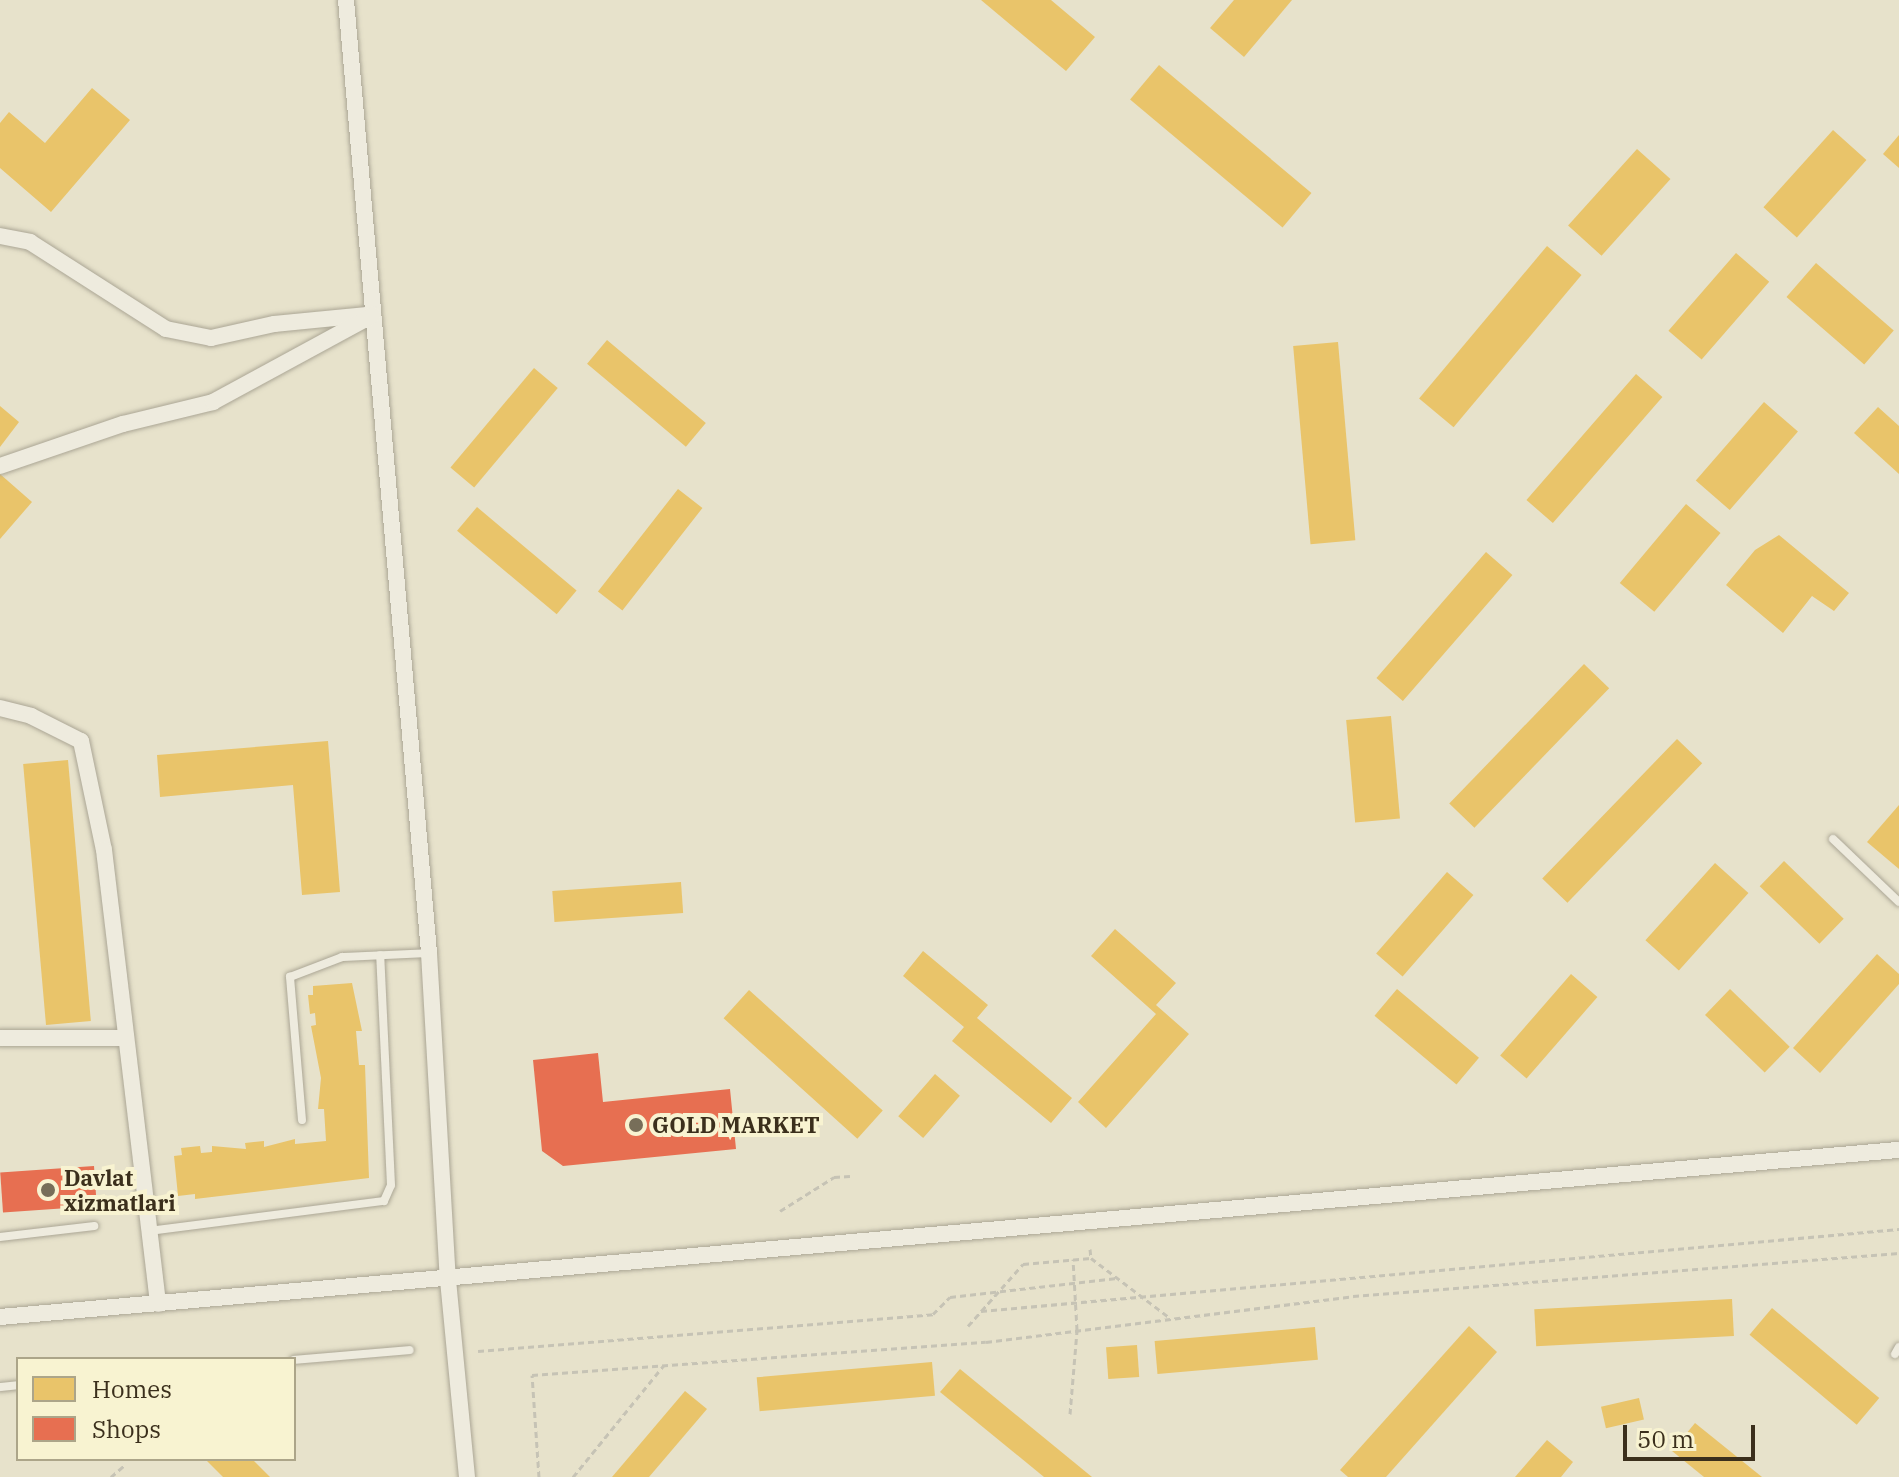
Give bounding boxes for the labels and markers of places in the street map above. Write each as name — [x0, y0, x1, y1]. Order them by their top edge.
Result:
place label: GOLD MARKET — [652, 1112, 820, 1138]
marker: GOLD MARKET — [627, 1116, 645, 1134]
place label: Davlat xizmatlari — [64, 1164, 176, 1216]
marker: Davlat xizmatlari — [39, 1181, 57, 1199]

